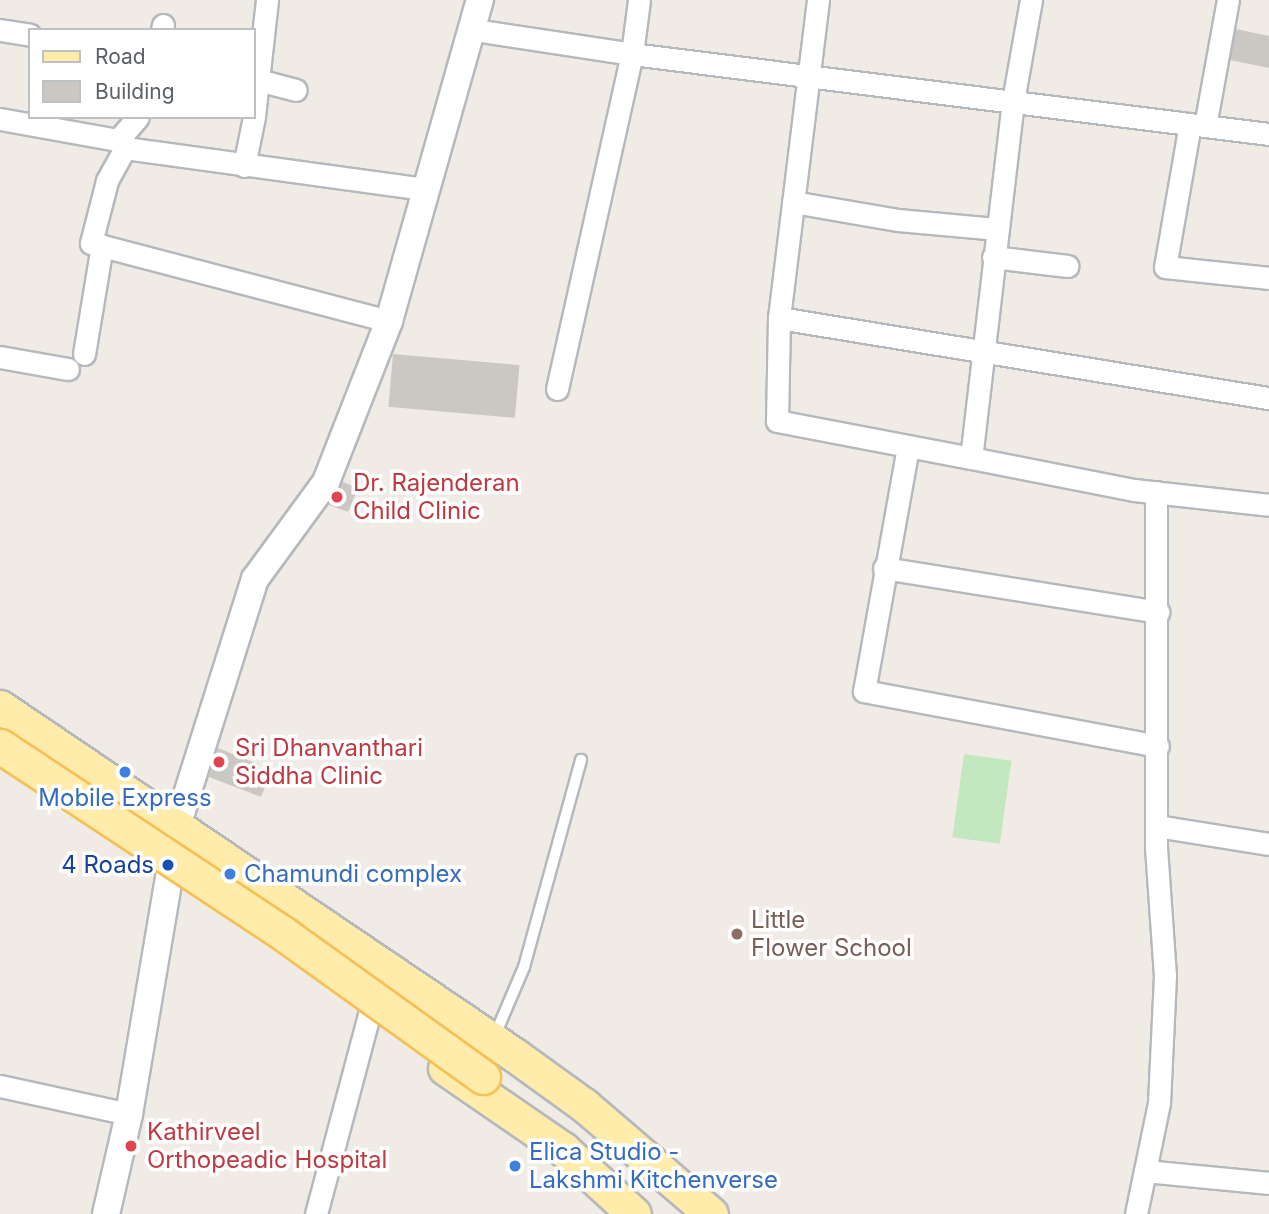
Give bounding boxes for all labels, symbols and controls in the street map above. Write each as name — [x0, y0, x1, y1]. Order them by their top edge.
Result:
legend — [28, 28, 256, 119]
text: Road — [95, 44, 146, 69]
text: Building — [95, 79, 175, 104]
place label: Dr. Rajenderan Child Clinic — [353, 469, 520, 525]
marker: Dr. Rajenderan Child Clinic — [327, 487, 347, 507]
place label: Sri Dhanvanthari Siddha Clinic — [235, 734, 423, 790]
marker: Sri Dhanvanthari Siddha Clinic — [209, 752, 229, 772]
marker: Mobile Express — [117, 764, 133, 780]
place label: Mobile Express — [38, 784, 212, 812]
place label: 4 Roads — [61, 851, 154, 879]
marker: 4 Roads — [160, 857, 176, 873]
place label: Chamundi complex — [244, 860, 462, 888]
marker: Chamundi complex — [222, 866, 238, 882]
place label: Little Flower School — [751, 906, 912, 962]
marker: Little Flower School — [729, 926, 745, 942]
place label: Kathirveel Orthopeadic Hospital — [147, 1118, 387, 1174]
marker: Kathirveel Orthopeadic Hospital — [121, 1136, 141, 1156]
place label: Elica Studio - Lakshmi Kitchenverse — [529, 1138, 778, 1194]
marker: Elica Studio - Lakshmi Kitchenverse — [507, 1158, 523, 1174]

